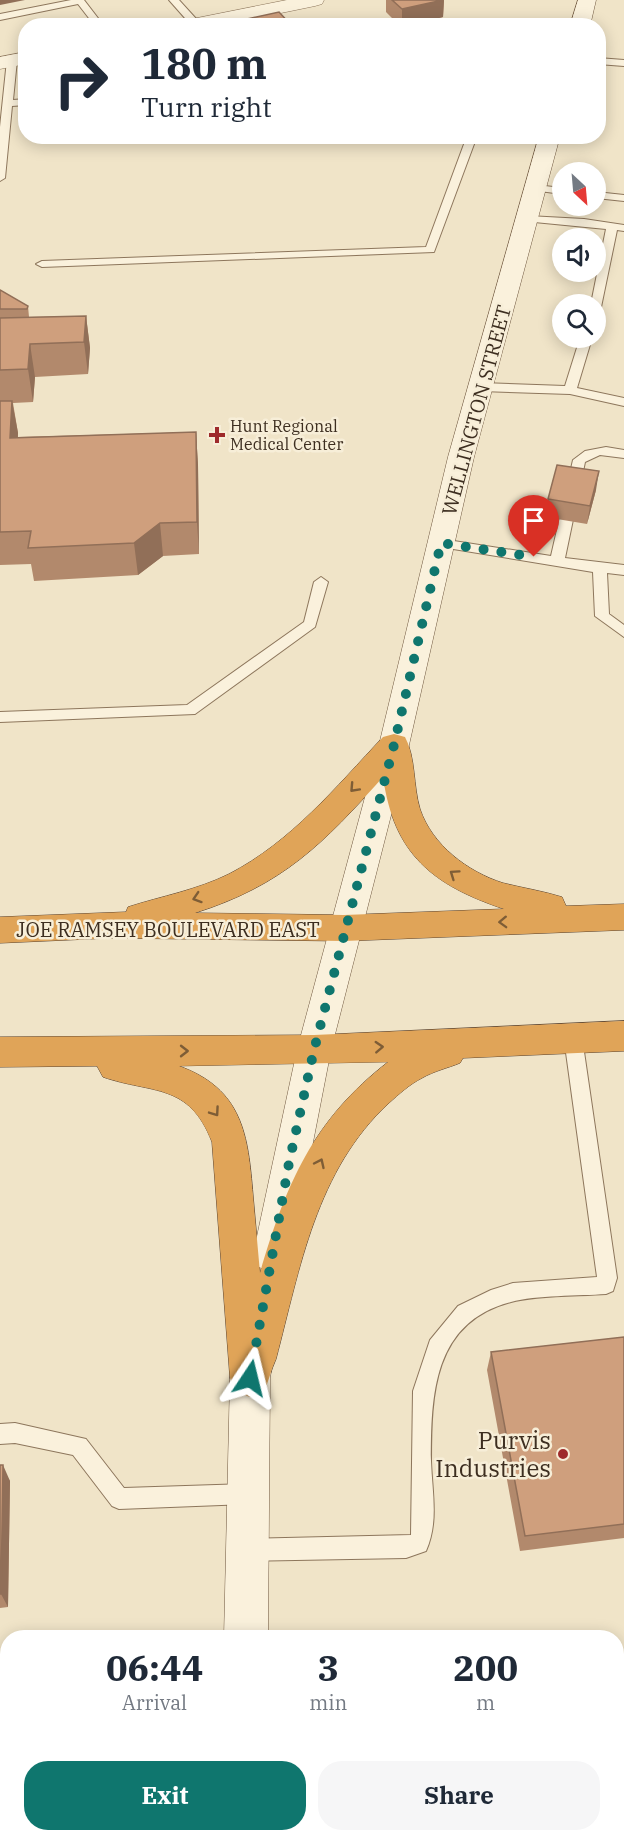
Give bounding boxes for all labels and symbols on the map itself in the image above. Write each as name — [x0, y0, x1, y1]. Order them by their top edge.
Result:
north arrow — [552, 162, 606, 216]
street label: WELLINGTON STREET — [435, 302, 517, 518]
place label: Hunt Regional Medical Center — [230, 416, 343, 454]
marker: Hunt Regional Medical Center — [208, 426, 226, 444]
pin — [508, 495, 559, 557]
one-way arrow — [350, 781, 361, 792]
one-way arrow — [450, 870, 461, 881]
one-way arrow — [192, 891, 203, 904]
one-way arrow — [498, 915, 507, 928]
street label: JOE RAMSEY BOULEVARD EAST — [16, 916, 320, 943]
one-way arrow — [375, 1041, 384, 1054]
one-way arrow — [180, 1045, 189, 1057]
one-way arrow — [208, 1106, 219, 1117]
one-way arrow — [312, 1158, 324, 1169]
position arrow — [218, 1346, 282, 1410]
place label: Purvis Industries — [435, 1424, 551, 1484]
marker: Purvis Industries — [556, 1447, 570, 1461]

